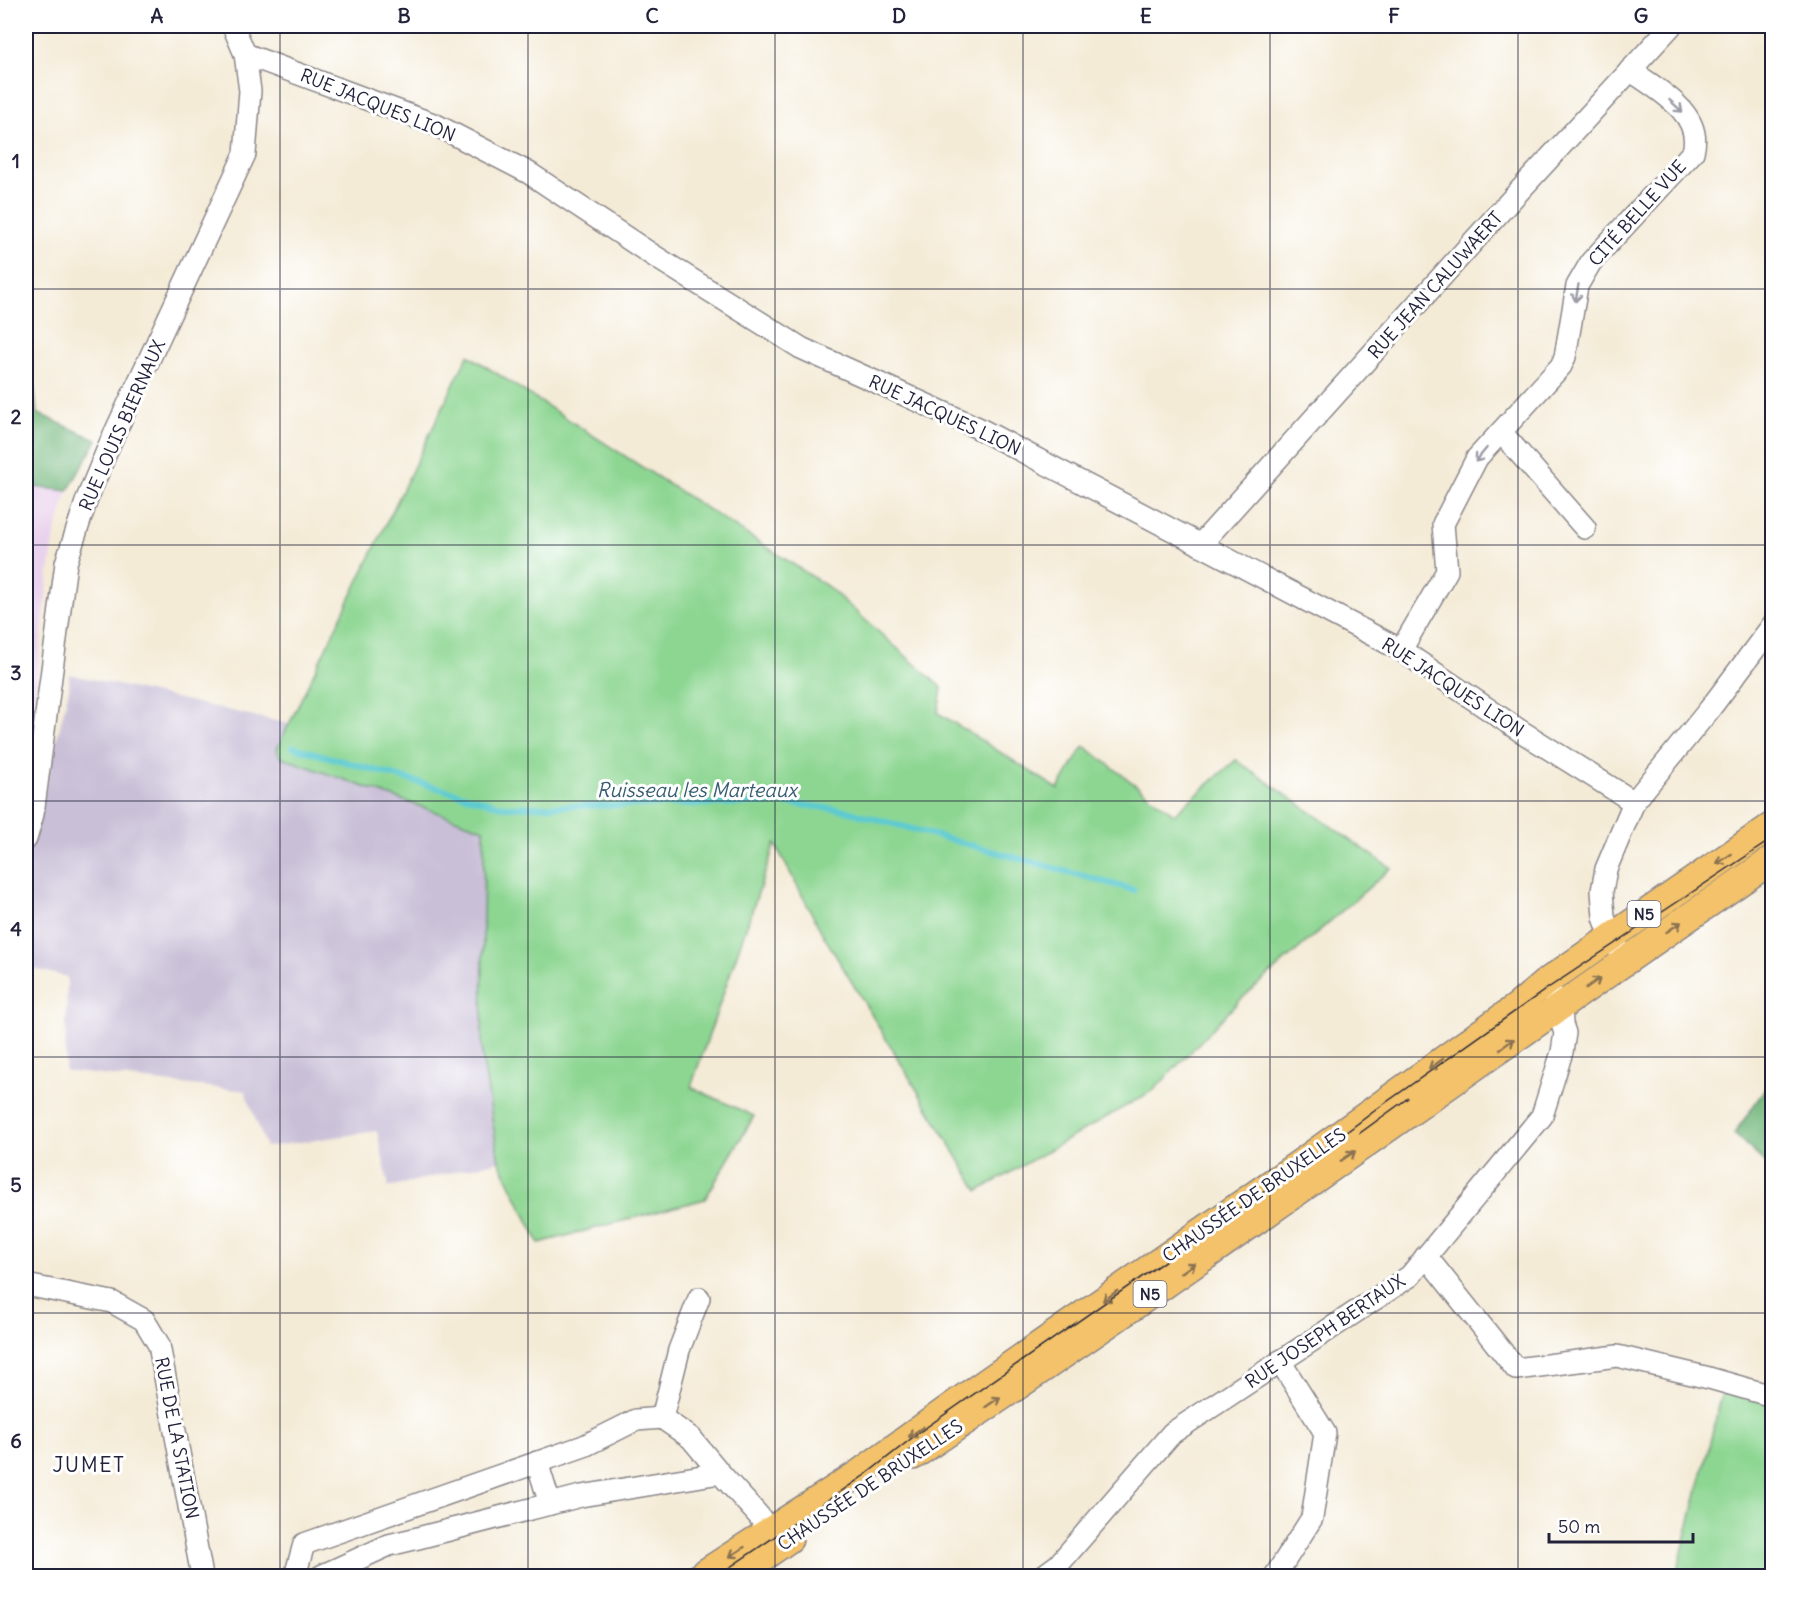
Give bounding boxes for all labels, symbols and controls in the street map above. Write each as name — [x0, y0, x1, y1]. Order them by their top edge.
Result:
text: A — [151, 3, 164, 28]
text: B — [397, 3, 411, 28]
text: C — [645, 3, 659, 28]
text: D — [892, 3, 906, 28]
text: E — [1140, 3, 1152, 28]
text: F — [1388, 3, 1400, 28]
text: G — [1634, 3, 1648, 28]
street label: RUE JACQUES LION — [297, 63, 459, 147]
one-way arrow — [1669, 99, 1684, 113]
text: 1 — [12, 148, 20, 173]
street label: CITÉ BELLE VUE — [1583, 155, 1691, 271]
street label: RUE JEAN CALUWAERT — [1363, 207, 1507, 363]
one-way arrow — [1571, 282, 1582, 302]
street label: RUE LOUIS BIERNAUX — [74, 335, 170, 514]
street label: RUE JACQUES LION — [865, 370, 1025, 460]
text: 2 — [11, 404, 22, 429]
one-way arrow — [1475, 447, 1488, 463]
street label: RUE JACQUES LION — [1377, 632, 1529, 742]
text: 3 — [10, 660, 22, 685]
water label: Ruisseau les Marteaux — [597, 777, 798, 802]
one-way arrow — [1717, 853, 1733, 865]
road number: N5 — [1628, 901, 1660, 927]
text: 4 — [10, 916, 22, 941]
one-way arrow — [1665, 921, 1681, 933]
one-way arrow — [1584, 977, 1601, 989]
one-way arrow — [1499, 1038, 1515, 1050]
one-way arrow — [1428, 1058, 1445, 1070]
street label: CHAUSSÉE DE BRUXELLES — [1158, 1123, 1350, 1267]
one-way arrow — [1339, 1150, 1356, 1162]
text: 5 — [10, 1172, 22, 1197]
one-way arrow — [1179, 1262, 1195, 1274]
street label: RUE JOSEPH BERTAUX — [1241, 1269, 1410, 1393]
road number: N5 — [1134, 1281, 1166, 1307]
one-way arrow — [1103, 1290, 1119, 1302]
street label: RUE DE LA STATION — [150, 1355, 204, 1521]
one-way arrow — [984, 1396, 1000, 1408]
street label: CHAUSSÉE DE BRUXELLES — [773, 1414, 967, 1556]
one-way arrow — [908, 1426, 924, 1438]
text: 6 — [10, 1428, 22, 1453]
district label: JUMET — [52, 1451, 126, 1478]
scale bar — [1549, 1506, 1693, 1544]
text: 50 m — [1558, 1515, 1600, 1538]
one-way arrow — [729, 1546, 746, 1558]

